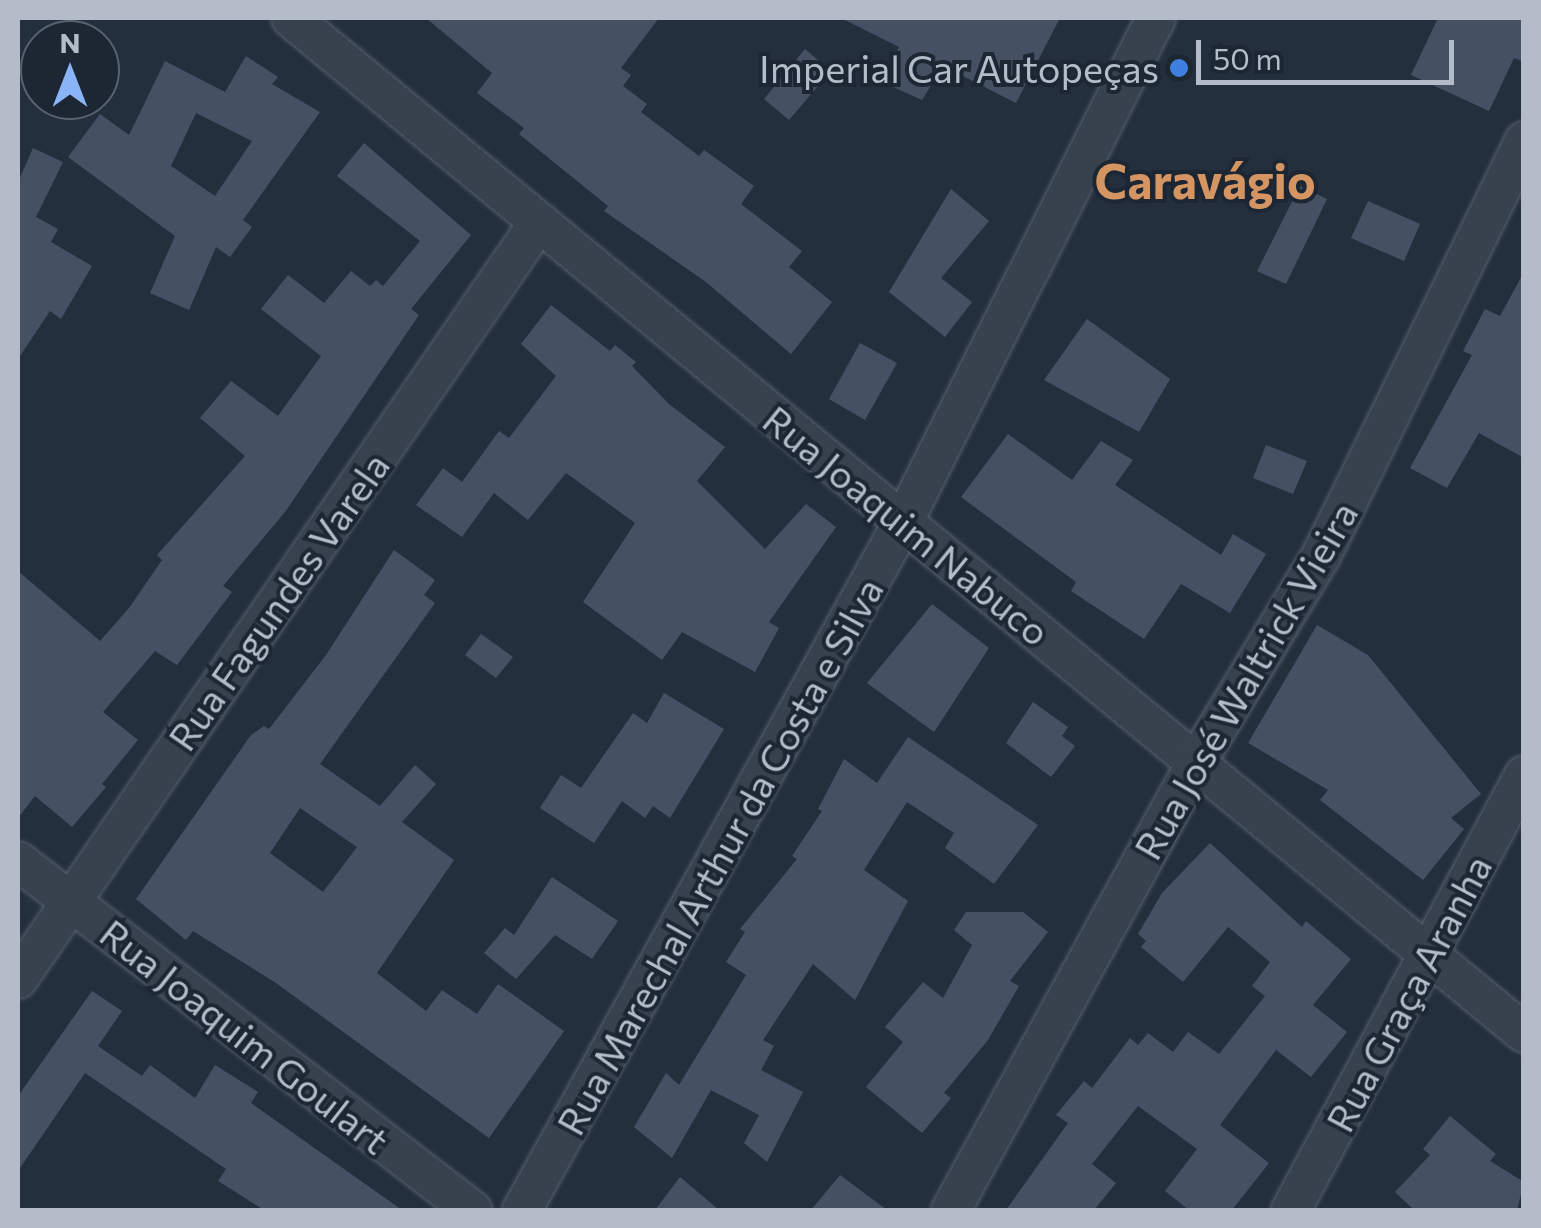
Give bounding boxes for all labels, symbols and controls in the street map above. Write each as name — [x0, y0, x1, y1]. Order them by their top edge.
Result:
north arrow — [20, 20, 120, 120]
scale bar — [1201, 20, 1458, 82]
text: N — [60, 25, 81, 59]
text: 50 m — [1213, 39, 1282, 76]
place label: Imperial Car Autopeças — [759, 45, 1159, 91]
marker: Imperial Car Autopeças — [1168, 57, 1190, 79]
district label: Caravágio — [1094, 151, 1316, 209]
street label: Rua Joaquim Nabuco — [755, 396, 1059, 654]
street label: Rua Fagundes Varela — [158, 443, 398, 759]
street label: Rua José Waltrick Vieira — [1124, 493, 1366, 867]
street label: Rua Marechal Arthur da Costa e Silva — [547, 570, 891, 1142]
street label: Rua Graça Aranha — [1316, 847, 1500, 1139]
street label: Rua Joaquim Goulart — [92, 909, 398, 1163]

